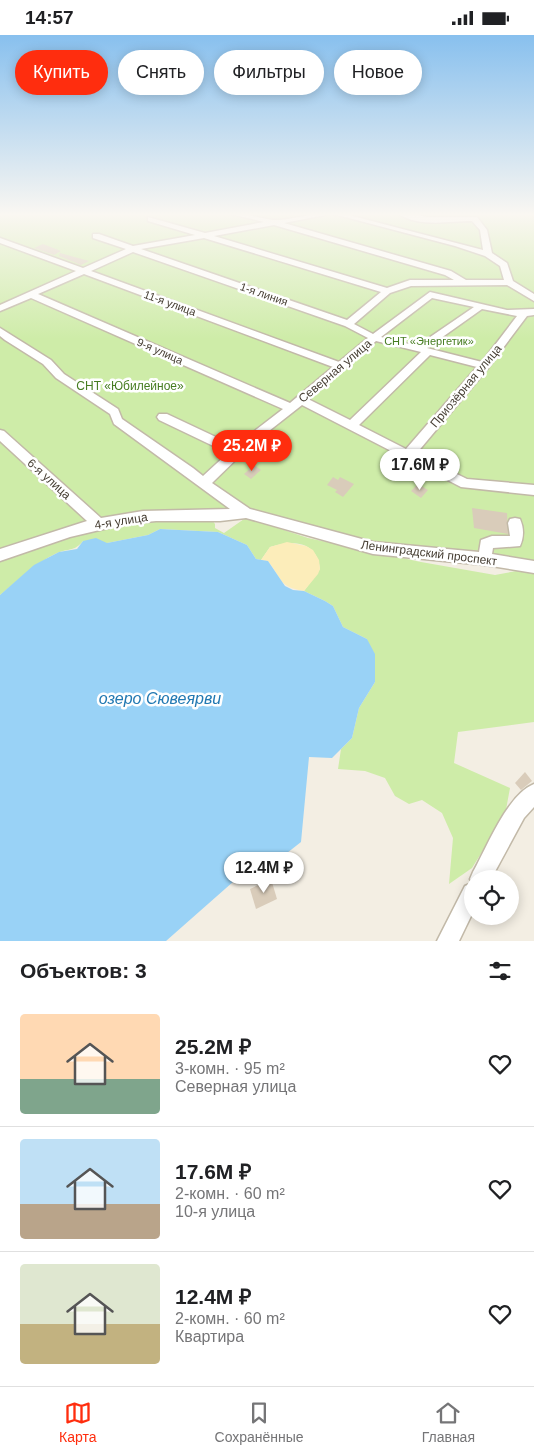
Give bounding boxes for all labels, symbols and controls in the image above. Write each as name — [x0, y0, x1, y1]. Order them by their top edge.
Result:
text: 14:57 — [25, 7, 74, 28]
chip: Купить — [15, 50, 108, 95]
chip: Снять — [118, 50, 204, 95]
chip: Фильтры — [214, 50, 324, 95]
chip: Новое — [334, 50, 422, 95]
street label: 1-я линия — [239, 280, 289, 308]
street label: 11-я улица — [142, 288, 198, 318]
park label: СНТ «Энергетик» — [384, 335, 474, 347]
street label: 9-я улица — [135, 336, 186, 367]
street label: Северная улица — [296, 336, 375, 406]
street label: Приозёрная улица — [427, 342, 505, 430]
park label: СНТ «Юбилейное» — [76, 379, 184, 393]
pin: 25.2M ₽ — [206, 429, 298, 472]
text: 25.2M ₽ — [223, 437, 281, 454]
pin: 17.6M ₽ — [374, 449, 466, 491]
street label: 6-я улица — [24, 456, 74, 502]
text: 17.6M ₽ — [391, 456, 449, 473]
street label: 4-я улица — [93, 510, 149, 532]
street label: Ленинградский проспект — [360, 538, 498, 568]
water label: озеро Сювеярви — [99, 690, 221, 707]
pin: 12.4M ₽ — [218, 851, 310, 894]
text: 12.4M ₽ — [235, 859, 293, 876]
map controls — [464, 870, 519, 925]
button: locate — [464, 870, 519, 925]
icon: filters — [486, 957, 514, 985]
text: Объектов: 3 — [20, 959, 147, 982]
icon: home — [60, 1034, 120, 1094]
text: 25.2M ₽ — [175, 1035, 251, 1058]
icon: heart — [486, 1050, 514, 1078]
text: 3-комн. · 95 m² — [175, 1060, 285, 1077]
text: Северная улица — [175, 1078, 296, 1095]
icon: home — [60, 1159, 120, 1219]
text: 17.6M ₽ — [175, 1160, 251, 1183]
icon: heart — [486, 1175, 514, 1203]
text: 2-комн. · 60 m² — [175, 1185, 285, 1202]
text: 10-я улица — [175, 1203, 255, 1220]
icon: home — [60, 1284, 120, 1344]
text: 12.4M ₽ — [175, 1285, 251, 1308]
icon: heart — [486, 1300, 514, 1328]
text: 2-комн. · 60 m² — [175, 1310, 285, 1327]
text: Квартира — [175, 1328, 244, 1345]
tab: Карта — [59, 1399, 96, 1445]
tab: Сохранённые — [215, 1399, 304, 1445]
tab: Главная — [422, 1399, 475, 1445]

